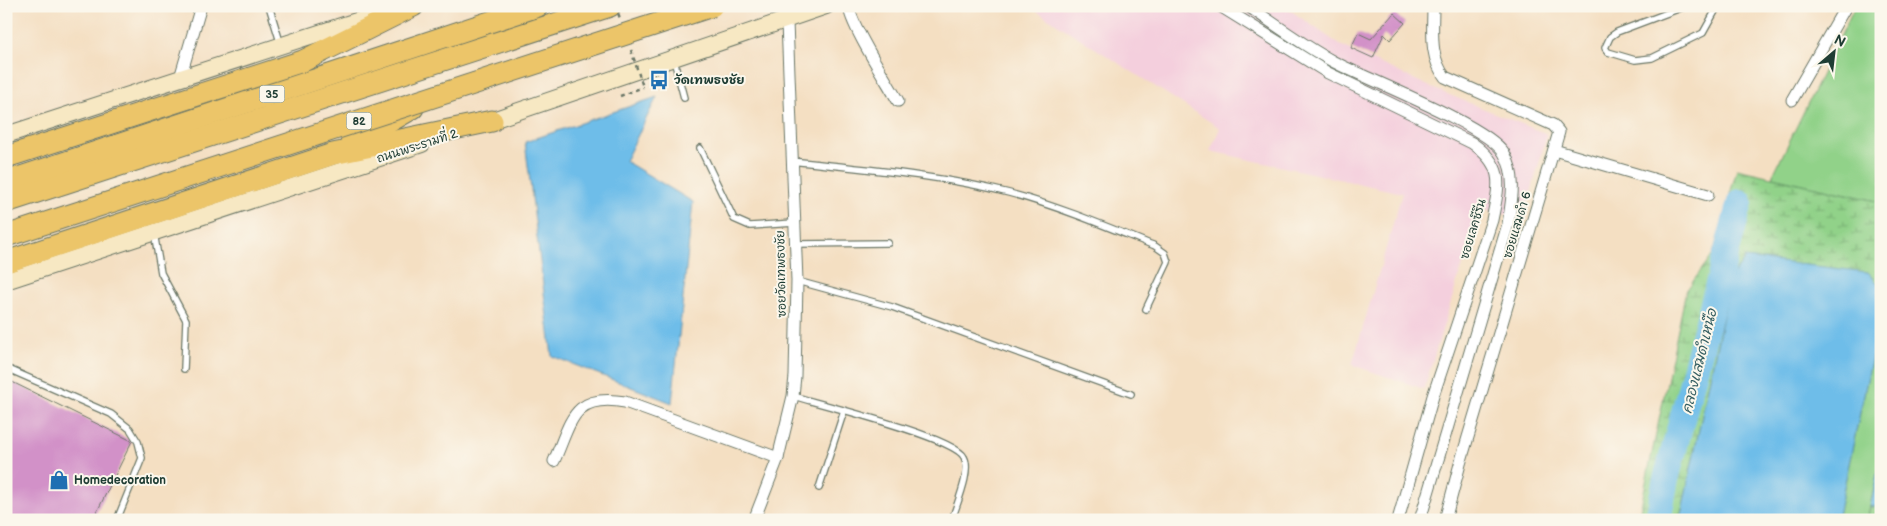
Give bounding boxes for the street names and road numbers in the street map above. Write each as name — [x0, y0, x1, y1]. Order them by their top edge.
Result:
road number: 35 — [260, 86, 284, 102]
road number: 82 — [346, 112, 372, 130]
street label: ถนนพระรามที่ 2 — [374, 123, 460, 167]
street label: ซอยแสมดำ 6 — [1500, 190, 1535, 260]
street label: ซอยเลคซีรีน — [1457, 197, 1490, 261]
street label: ซอยวัดเทพธงชัย — [773, 230, 790, 318]

